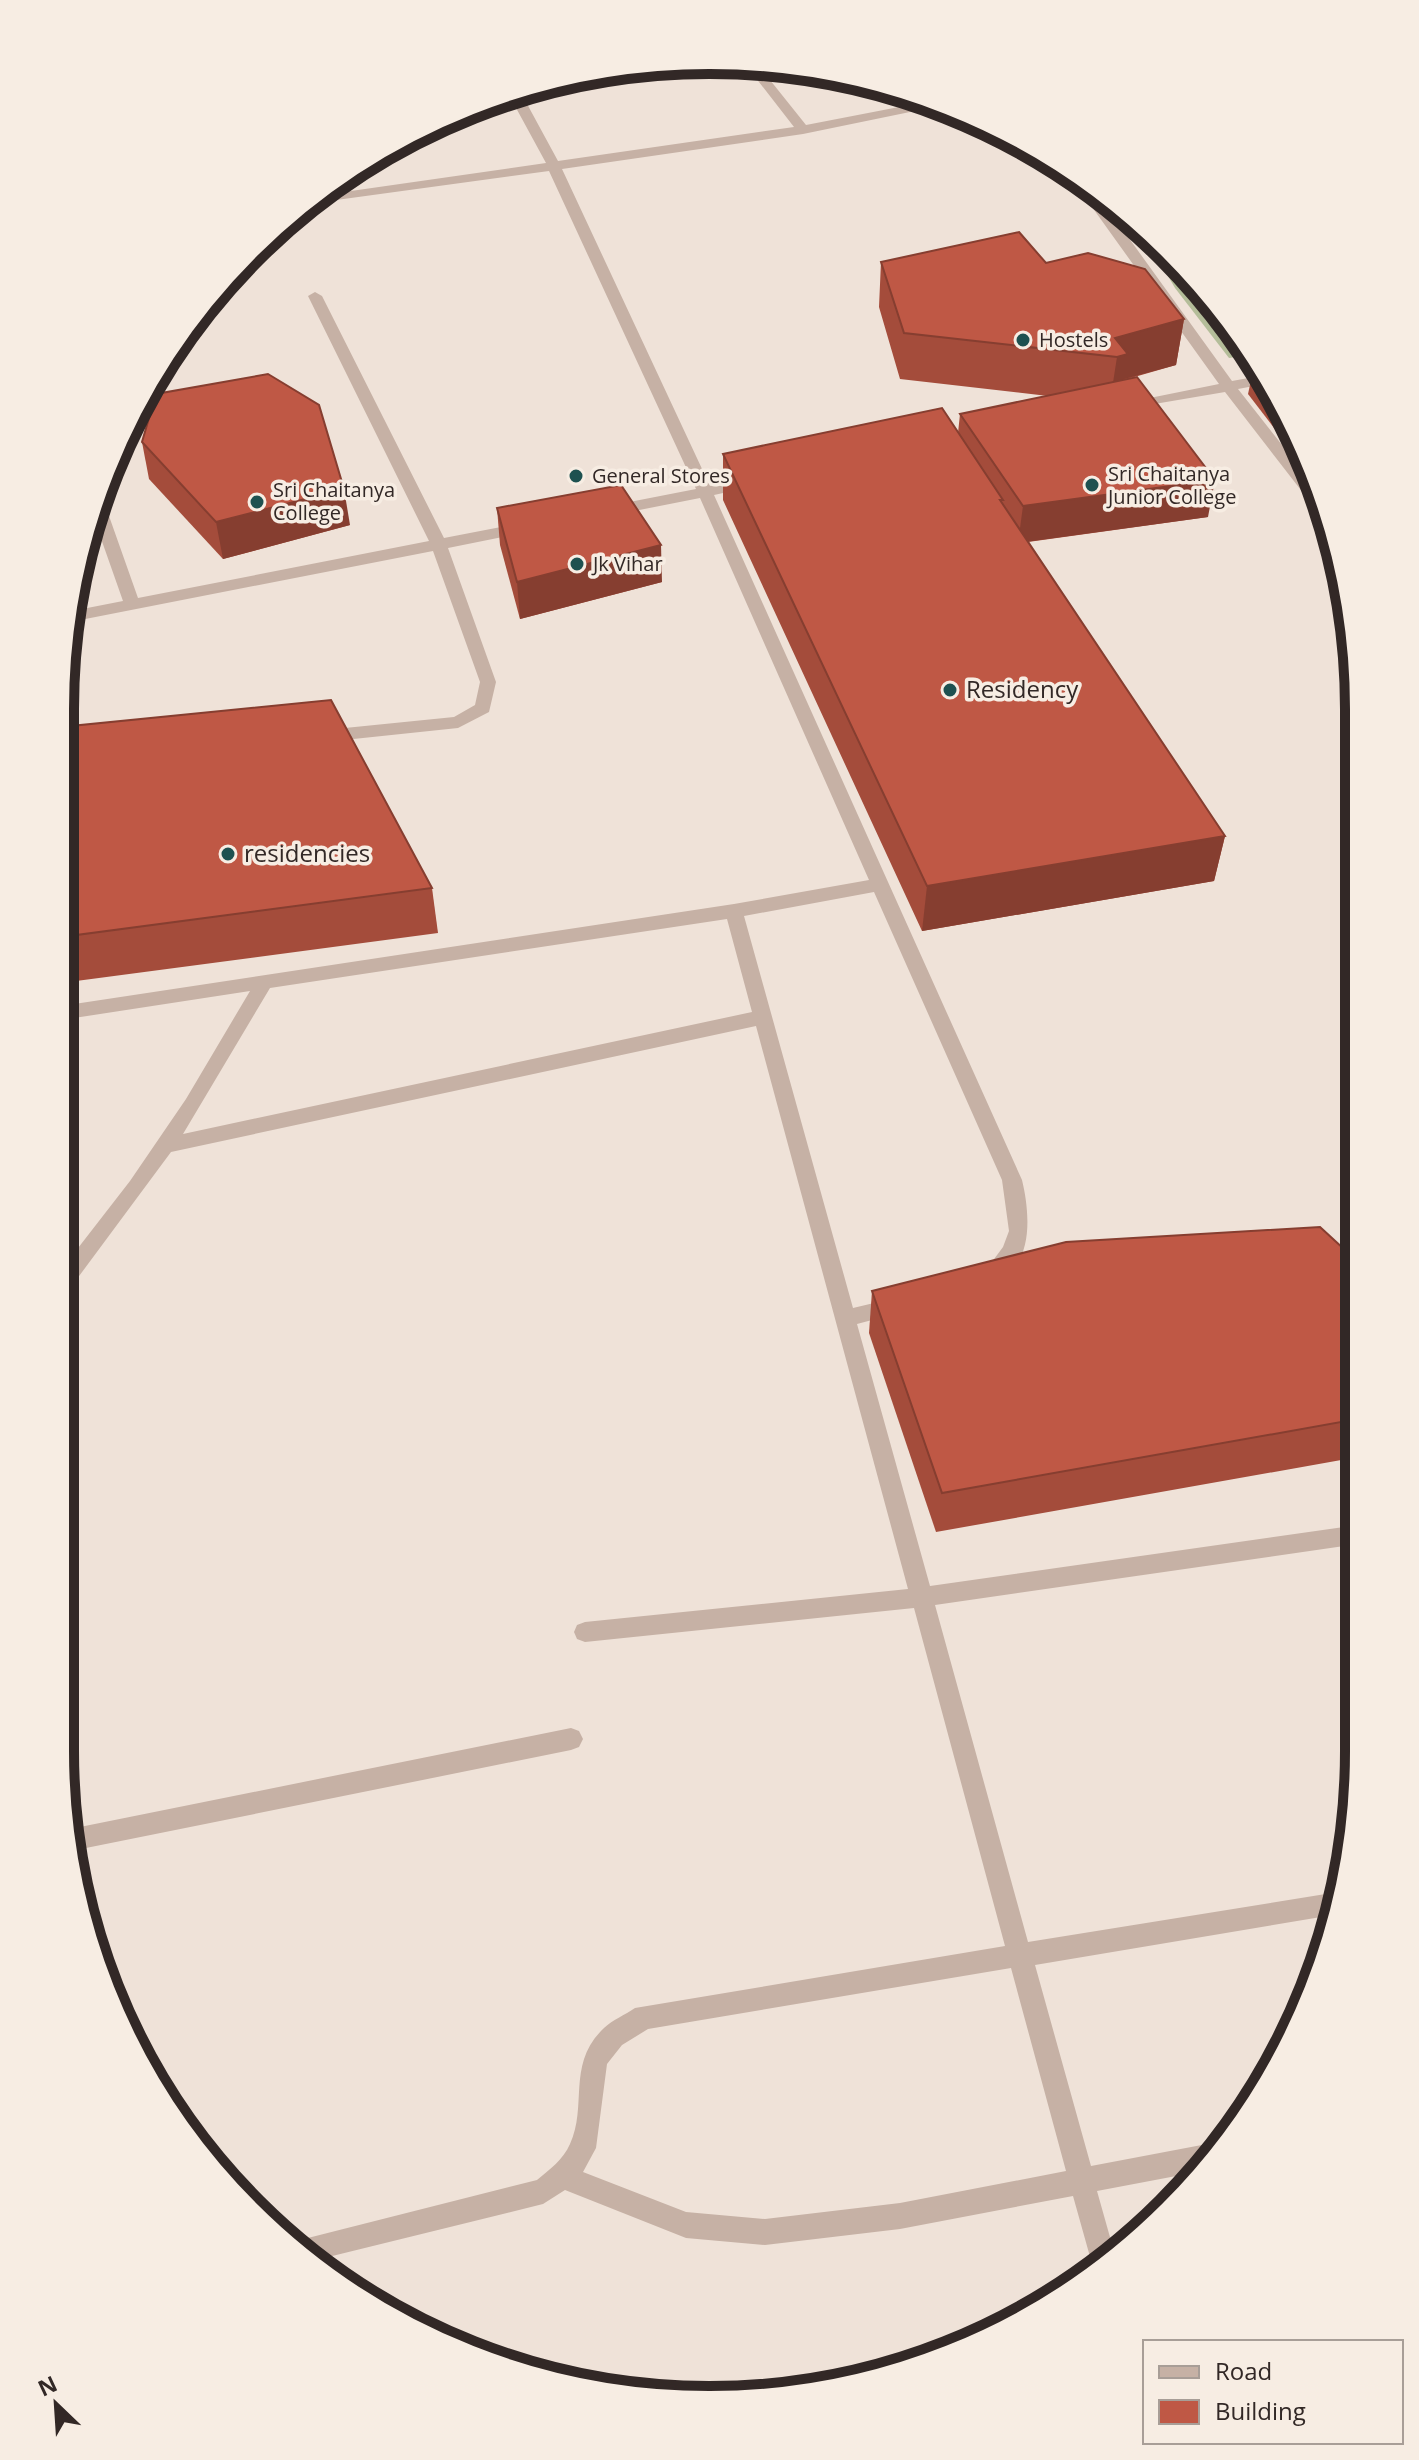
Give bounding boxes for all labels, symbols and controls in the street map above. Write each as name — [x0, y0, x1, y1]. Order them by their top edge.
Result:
place label: Hostels — [1039, 326, 1108, 353]
marker: Hostels — [1014, 331, 1032, 349]
place label: Sri Chaitanya Junior College — [1106, 460, 1236, 510]
place label: General Stores — [592, 462, 730, 489]
marker: General Stores — [567, 467, 585, 485]
place label: Sri Chaitanya College — [273, 476, 395, 526]
marker: Sri Chaitanya Junior College — [1083, 476, 1101, 494]
marker: Sri Chaitanya College — [248, 493, 266, 511]
place label: Jk Vihar — [591, 550, 663, 577]
marker: Jk Vihar — [568, 555, 586, 573]
place label: Residency — [966, 672, 1079, 705]
marker: Residency — [941, 681, 959, 699]
place label: residencies — [244, 836, 370, 869]
marker: residencies — [219, 845, 237, 863]
legend — [1143, 2340, 1403, 2444]
text: Road — [1215, 2354, 1272, 2387]
north arrow — [16, 2364, 96, 2444]
text: N — [33, 2368, 62, 2402]
text: Building — [1215, 2394, 1306, 2427]

